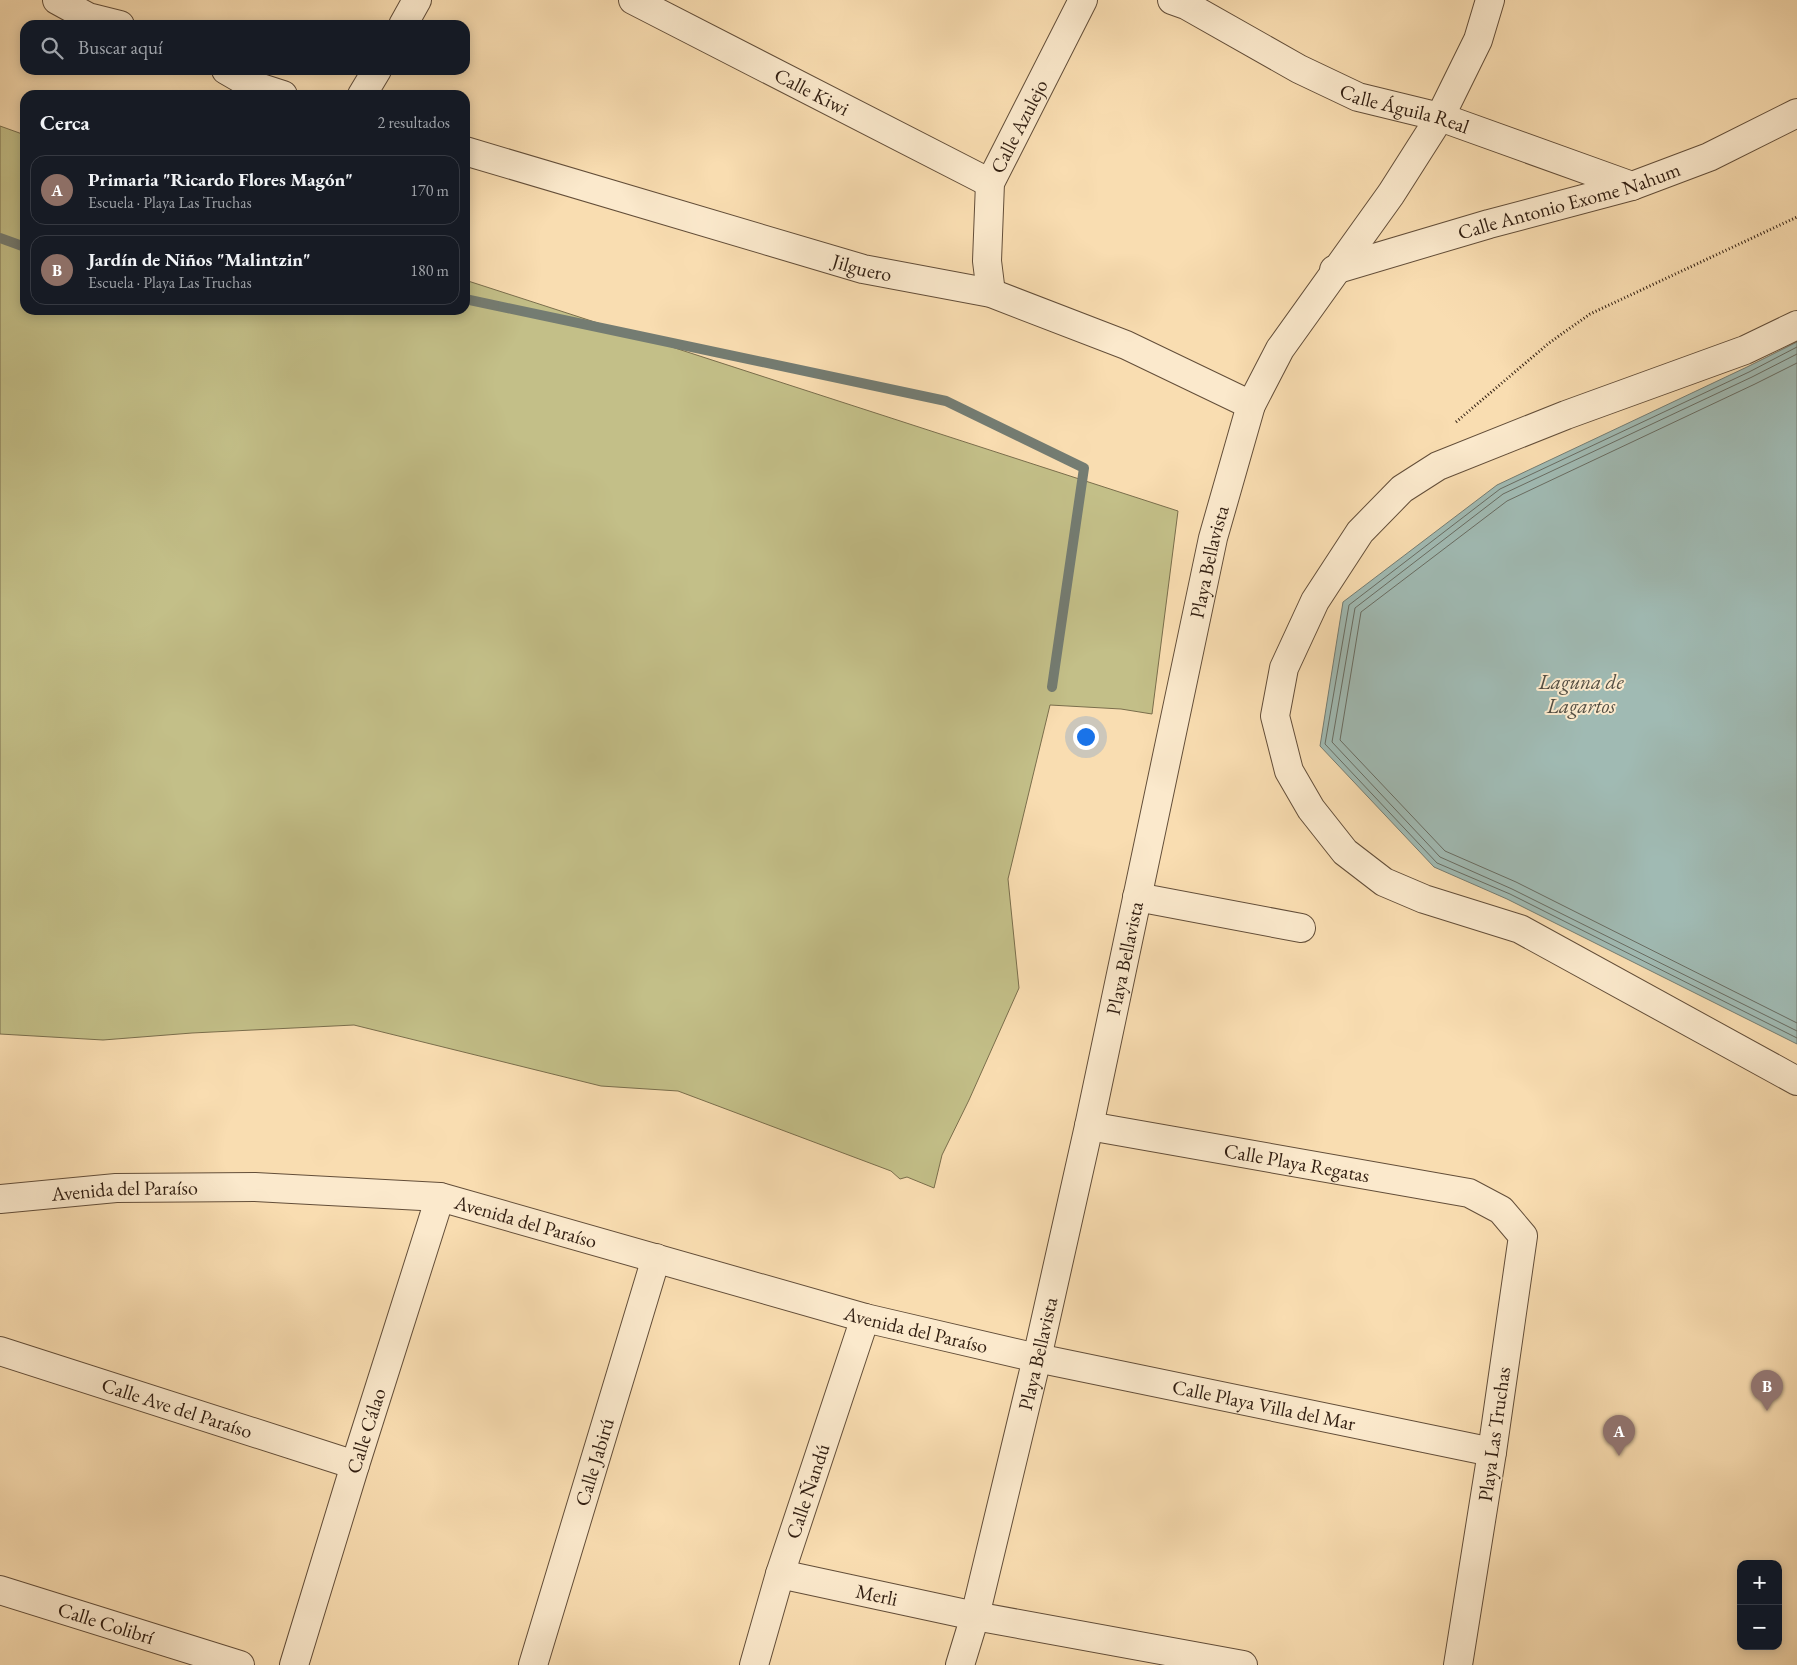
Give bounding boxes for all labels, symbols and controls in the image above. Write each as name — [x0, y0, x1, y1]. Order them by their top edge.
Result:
search box — [20, 20, 470, 75]
icon: search — [38, 34, 66, 62]
text: Buscar aquí — [78, 35, 163, 60]
street label: Calle Kiwi — [770, 62, 854, 122]
street label: Calle Azulejo — [984, 75, 1054, 178]
street label: Calle Águila Real — [1336, 77, 1473, 140]
text: Cerca — [40, 109, 90, 136]
text: 2 resultados — [378, 112, 450, 133]
street label: Calle Antonio Exome Nahum — [1455, 156, 1684, 246]
text: Primaria "Ricardo Flores Magón" — [88, 167, 353, 192]
text: A — [51, 180, 63, 201]
text: 170 m — [410, 180, 449, 201]
text: Escuela · Playa Las Truchas — [88, 192, 252, 213]
text: Jardín de Niños "Malintzin" — [88, 247, 311, 272]
street label: Jilguero — [827, 247, 894, 287]
text: B — [52, 260, 62, 281]
text: 180 m — [410, 260, 449, 281]
text: Escuela · Playa Las Truchas — [88, 272, 252, 293]
street label: Playa Bellavista — [1183, 502, 1235, 621]
water label: Laguna de Lagartos — [1537, 668, 1624, 719]
your location — [1073, 724, 1099, 750]
street label: Playa Bellavista — [1100, 899, 1149, 1017]
street label: Calle Playa Regatas — [1222, 1137, 1372, 1188]
street label: Avenida del Paraíso — [49, 1174, 198, 1207]
street label: Avenida del Paraíso — [451, 1189, 600, 1254]
street label: Playa Bellavista — [1012, 1295, 1063, 1413]
street label: Avenida del Paraíso — [840, 1299, 991, 1359]
street label: Playa Las Truchas — [1472, 1365, 1516, 1503]
pin: B — [1751, 1370, 1783, 1411]
street label: Calle Ave del Paraíso — [98, 1372, 256, 1444]
street label: Calle Playa Villa del Mar — [1170, 1373, 1358, 1437]
street label: Calle Cálao — [340, 1385, 392, 1477]
street label: Calle Jabirú — [569, 1414, 620, 1509]
pin: A — [1603, 1415, 1635, 1456]
street label: Calle Ñandú — [780, 1440, 836, 1542]
map controls — [1737, 1560, 1782, 1650]
button: + — [1737, 1560, 1782, 1605]
street label: Merli — [854, 1578, 900, 1612]
street label: Calle Colibrí — [55, 1596, 157, 1650]
button: − — [1737, 1605, 1782, 1650]

